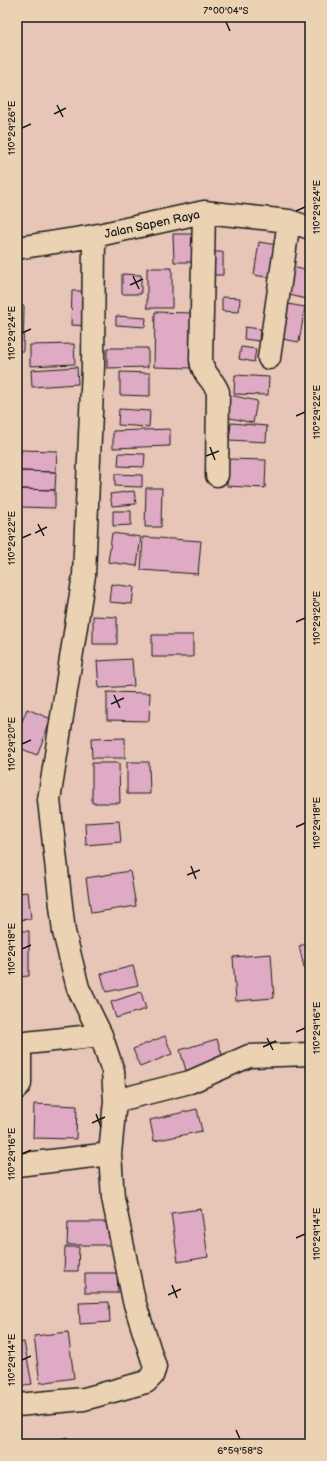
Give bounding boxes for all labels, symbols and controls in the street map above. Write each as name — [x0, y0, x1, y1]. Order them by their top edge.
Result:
text: 7°00'04"S — [203, 5, 249, 17]
text: 110°29'26"E — [6, 100, 18, 155]
text: 110°29'24"E — [311, 179, 323, 234]
street label: Jalan Sapen Raya — [103, 207, 201, 242]
text: 110°29'24"E — [6, 305, 18, 360]
text: 110°29'22"E — [311, 384, 323, 439]
text: 110°29'22"E — [6, 510, 18, 565]
text: 110°29'20"E — [311, 590, 323, 645]
text: 110°29'20"E — [6, 716, 18, 771]
text: 110°29'18"E — [311, 797, 323, 849]
text: 110°29'18"E — [6, 923, 18, 975]
text: 110°29'16"E — [311, 1001, 323, 1054]
text: 110°29'16"E — [6, 1127, 18, 1180]
text: 110°29'14"E — [311, 1207, 323, 1260]
text: 110°29'14"E — [6, 1333, 18, 1386]
text: 6°59'58"S — [217, 1445, 263, 1457]

